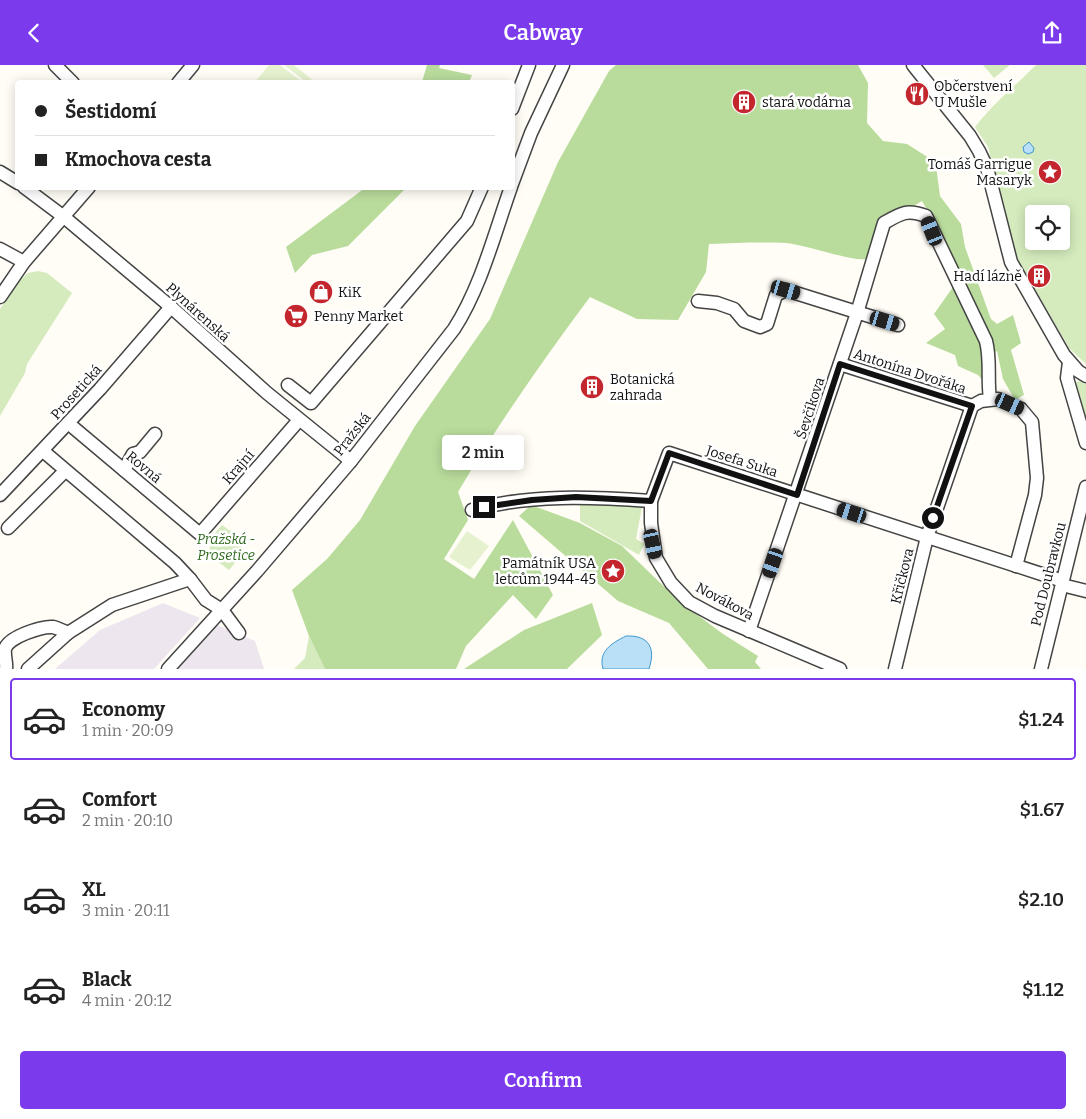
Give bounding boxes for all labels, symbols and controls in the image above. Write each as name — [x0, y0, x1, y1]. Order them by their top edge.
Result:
icon: back — [20, 19, 48, 47]
text: Cabway — [503, 19, 583, 46]
icon: share — [1038, 19, 1066, 47]
place label: Občerstvení U Mušle — [934, 78, 1013, 111]
restaurant icon: Občerstvení U Mušle — [904, 81, 930, 107]
building icon: stará vodárna — [731, 89, 757, 115]
place label: stará vodárna — [762, 94, 851, 111]
text: Šestidomí — [65, 100, 156, 123]
text: Kmochova cesta — [65, 148, 211, 171]
place label: Tomáš Garrigue Masaryk — [928, 156, 1032, 189]
place icon: Tomáš Garrigue Masaryk — [1037, 159, 1063, 185]
map controls — [1025, 205, 1070, 250]
button: locate — [1025, 205, 1070, 250]
car — [919, 214, 944, 248]
building icon: Hadí lázně — [1026, 263, 1052, 289]
place label: Hadí lázně — [953, 268, 1022, 285]
street label: Plynárenská — [162, 279, 233, 346]
shop icon: KiK — [308, 279, 334, 305]
car — [769, 279, 802, 301]
place label: KiK — [338, 284, 362, 301]
supermarket icon: Penny Market — [283, 303, 309, 329]
place label: Penny Market — [314, 308, 403, 325]
car — [868, 309, 901, 333]
street label: Antonína Dvořáka — [851, 345, 969, 398]
street label: Prosetická — [47, 361, 106, 423]
place label: Botanická zahrada — [610, 371, 675, 404]
building icon: Botanická zahrada — [579, 374, 605, 400]
street label: Ševčíkova — [792, 374, 829, 441]
car — [993, 391, 1026, 417]
street label: Pražská — [330, 409, 375, 459]
callout: 2 min — [443, 435, 525, 469]
street label: Josefa Suka — [703, 442, 780, 481]
text: 2 min — [462, 443, 504, 462]
street label: Krajní — [219, 446, 258, 488]
street label: Rovná — [123, 448, 165, 487]
route end — [473, 496, 495, 518]
car — [835, 501, 868, 525]
route start — [922, 507, 944, 529]
street label: Pod Doubravkou — [1027, 520, 1070, 628]
car — [642, 528, 663, 560]
park label: Pražská - Prosetice — [197, 531, 255, 564]
car — [761, 546, 784, 580]
street label: Křičkova — [887, 546, 918, 606]
place label: Památník USA letcům 1944-45 — [495, 555, 596, 588]
place icon: Památník USA letcům 1944-45 — [600, 558, 626, 584]
street label: Novákova — [693, 579, 757, 624]
icon: car — [22, 697, 67, 742]
text: Economy — [82, 698, 165, 721]
text: $1.24 — [1018, 708, 1064, 731]
text: 1 min · 20:09 — [82, 721, 174, 740]
icon: car — [22, 787, 67, 832]
text: Comfort — [82, 788, 157, 811]
text: $1.67 — [1020, 798, 1064, 821]
text: 2 min · 20:10 — [82, 811, 173, 830]
icon: car — [22, 877, 67, 922]
text: XL — [82, 878, 106, 901]
text: $2.10 — [1018, 888, 1064, 911]
text: 3 min · 20:11 — [82, 901, 170, 920]
icon: car — [22, 967, 67, 1012]
text: Black — [82, 968, 132, 991]
text: $1.12 — [1022, 978, 1064, 1001]
text: 4 min · 20:12 — [82, 991, 172, 1010]
button: Confirm — [20, 1051, 1066, 1109]

